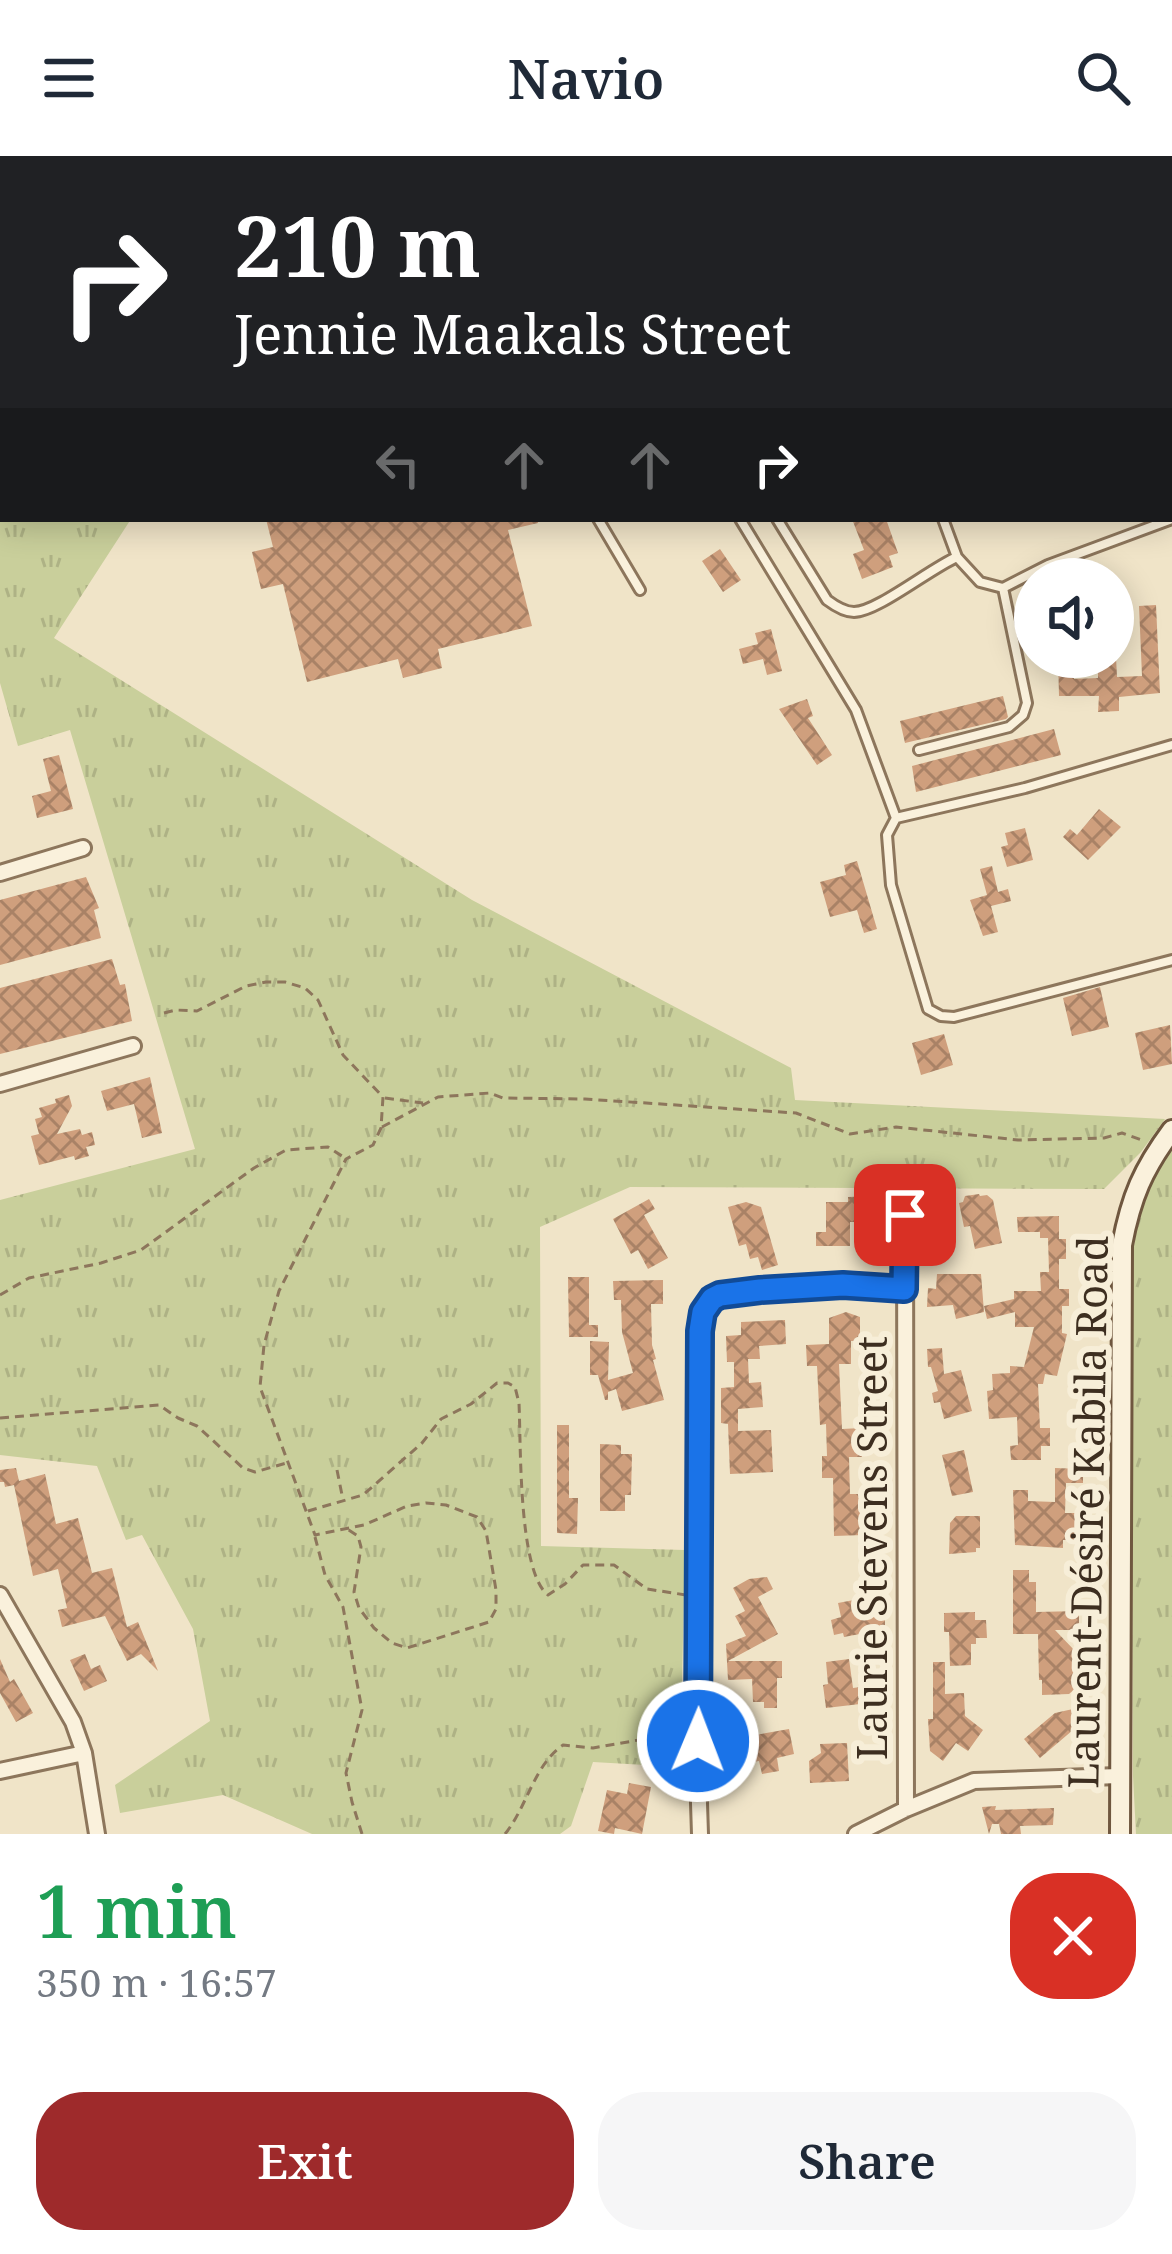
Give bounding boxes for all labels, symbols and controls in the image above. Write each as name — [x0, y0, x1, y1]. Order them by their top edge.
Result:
text: Navio — [508, 41, 664, 115]
icon: menu — [36, 45, 102, 111]
icon: search — [1070, 45, 1136, 111]
text: 210 m — [234, 187, 481, 302]
icon: right — [36, 204, 192, 360]
text: Jennie Maakals Street — [234, 296, 791, 370]
icon: left — [365, 432, 431, 498]
icon: ahead — [491, 432, 557, 498]
icon: ahead — [617, 432, 683, 498]
icon: right — [743, 432, 809, 498]
map controls — [1014, 558, 1134, 678]
button: sound — [1014, 558, 1134, 678]
pin — [854, 1164, 956, 1266]
icon: arrive — [872, 1182, 938, 1248]
street label: Laurent-Désiré Kabila Road — [1053, 1235, 1120, 1789]
street label: Laurie Stevens Street — [842, 1336, 899, 1760]
position arrow — [635, 1678, 761, 1804]
text: 1 min — [36, 1861, 237, 1959]
button: close — [1010, 1873, 1136, 1999]
text: 350 m · 16:57 — [36, 1955, 277, 2008]
button: Exit — [36, 2092, 574, 2230]
button: Share — [598, 2092, 1136, 2230]

